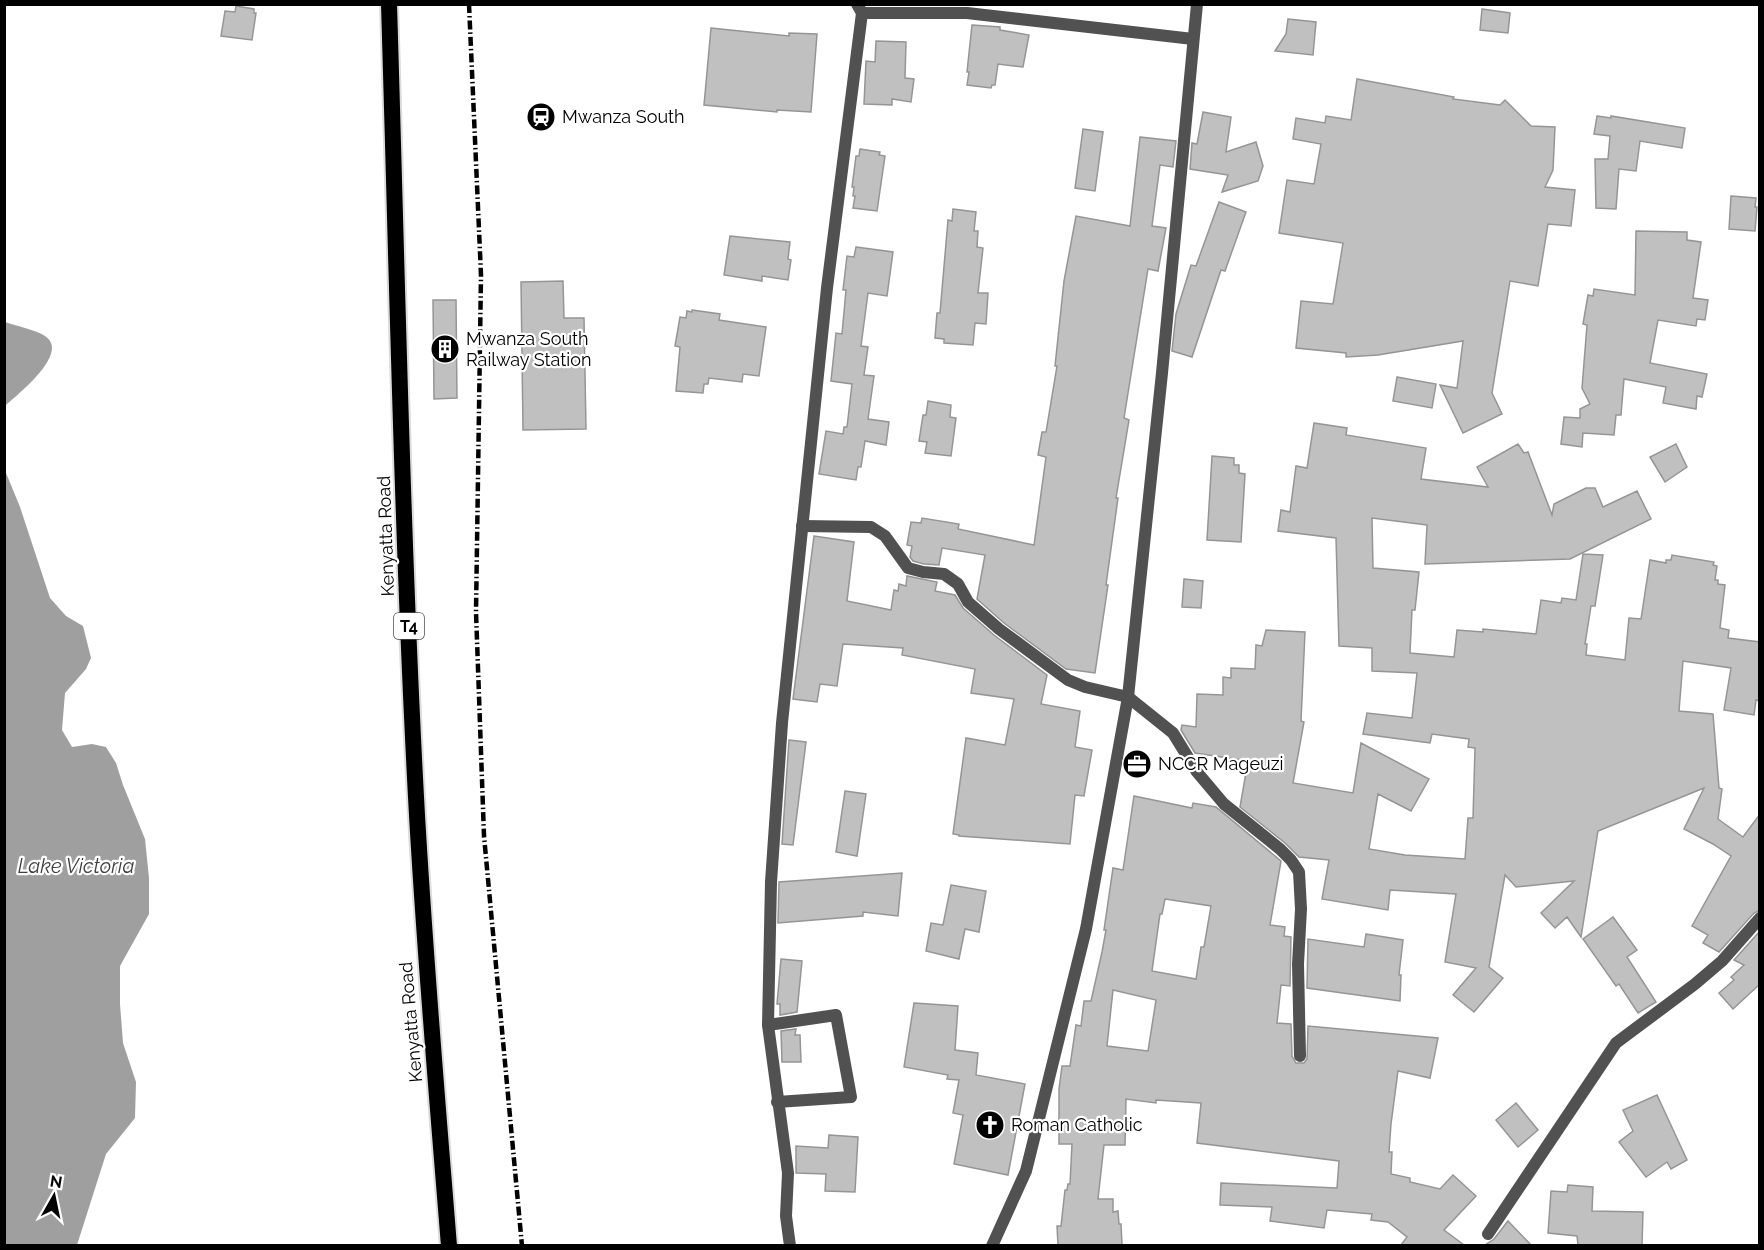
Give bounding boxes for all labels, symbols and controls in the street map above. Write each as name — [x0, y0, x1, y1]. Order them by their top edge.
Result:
station icon: Mwanza South — [525, 101, 557, 133]
place label: Mwanza South — [562, 106, 685, 127]
place label: Mwanza South Railway Station — [466, 328, 591, 370]
building icon: Mwanza South Railway Station — [429, 333, 461, 365]
street label: Kenyatta Road — [373, 475, 398, 597]
road number: T4 — [394, 613, 424, 639]
office icon: NCCR Mageuzi — [1121, 748, 1153, 780]
place label: NCCR Mageuzi — [1158, 753, 1283, 774]
water label: Lake Victoria — [18, 854, 134, 878]
street label: Kenyatta Road — [395, 961, 426, 1083]
church icon: Roman Catholic — [974, 1109, 1006, 1141]
place label: Roman Catholic — [1011, 1114, 1143, 1135]
north arrow — [24, 1166, 84, 1226]
text: N — [49, 1171, 64, 1192]

